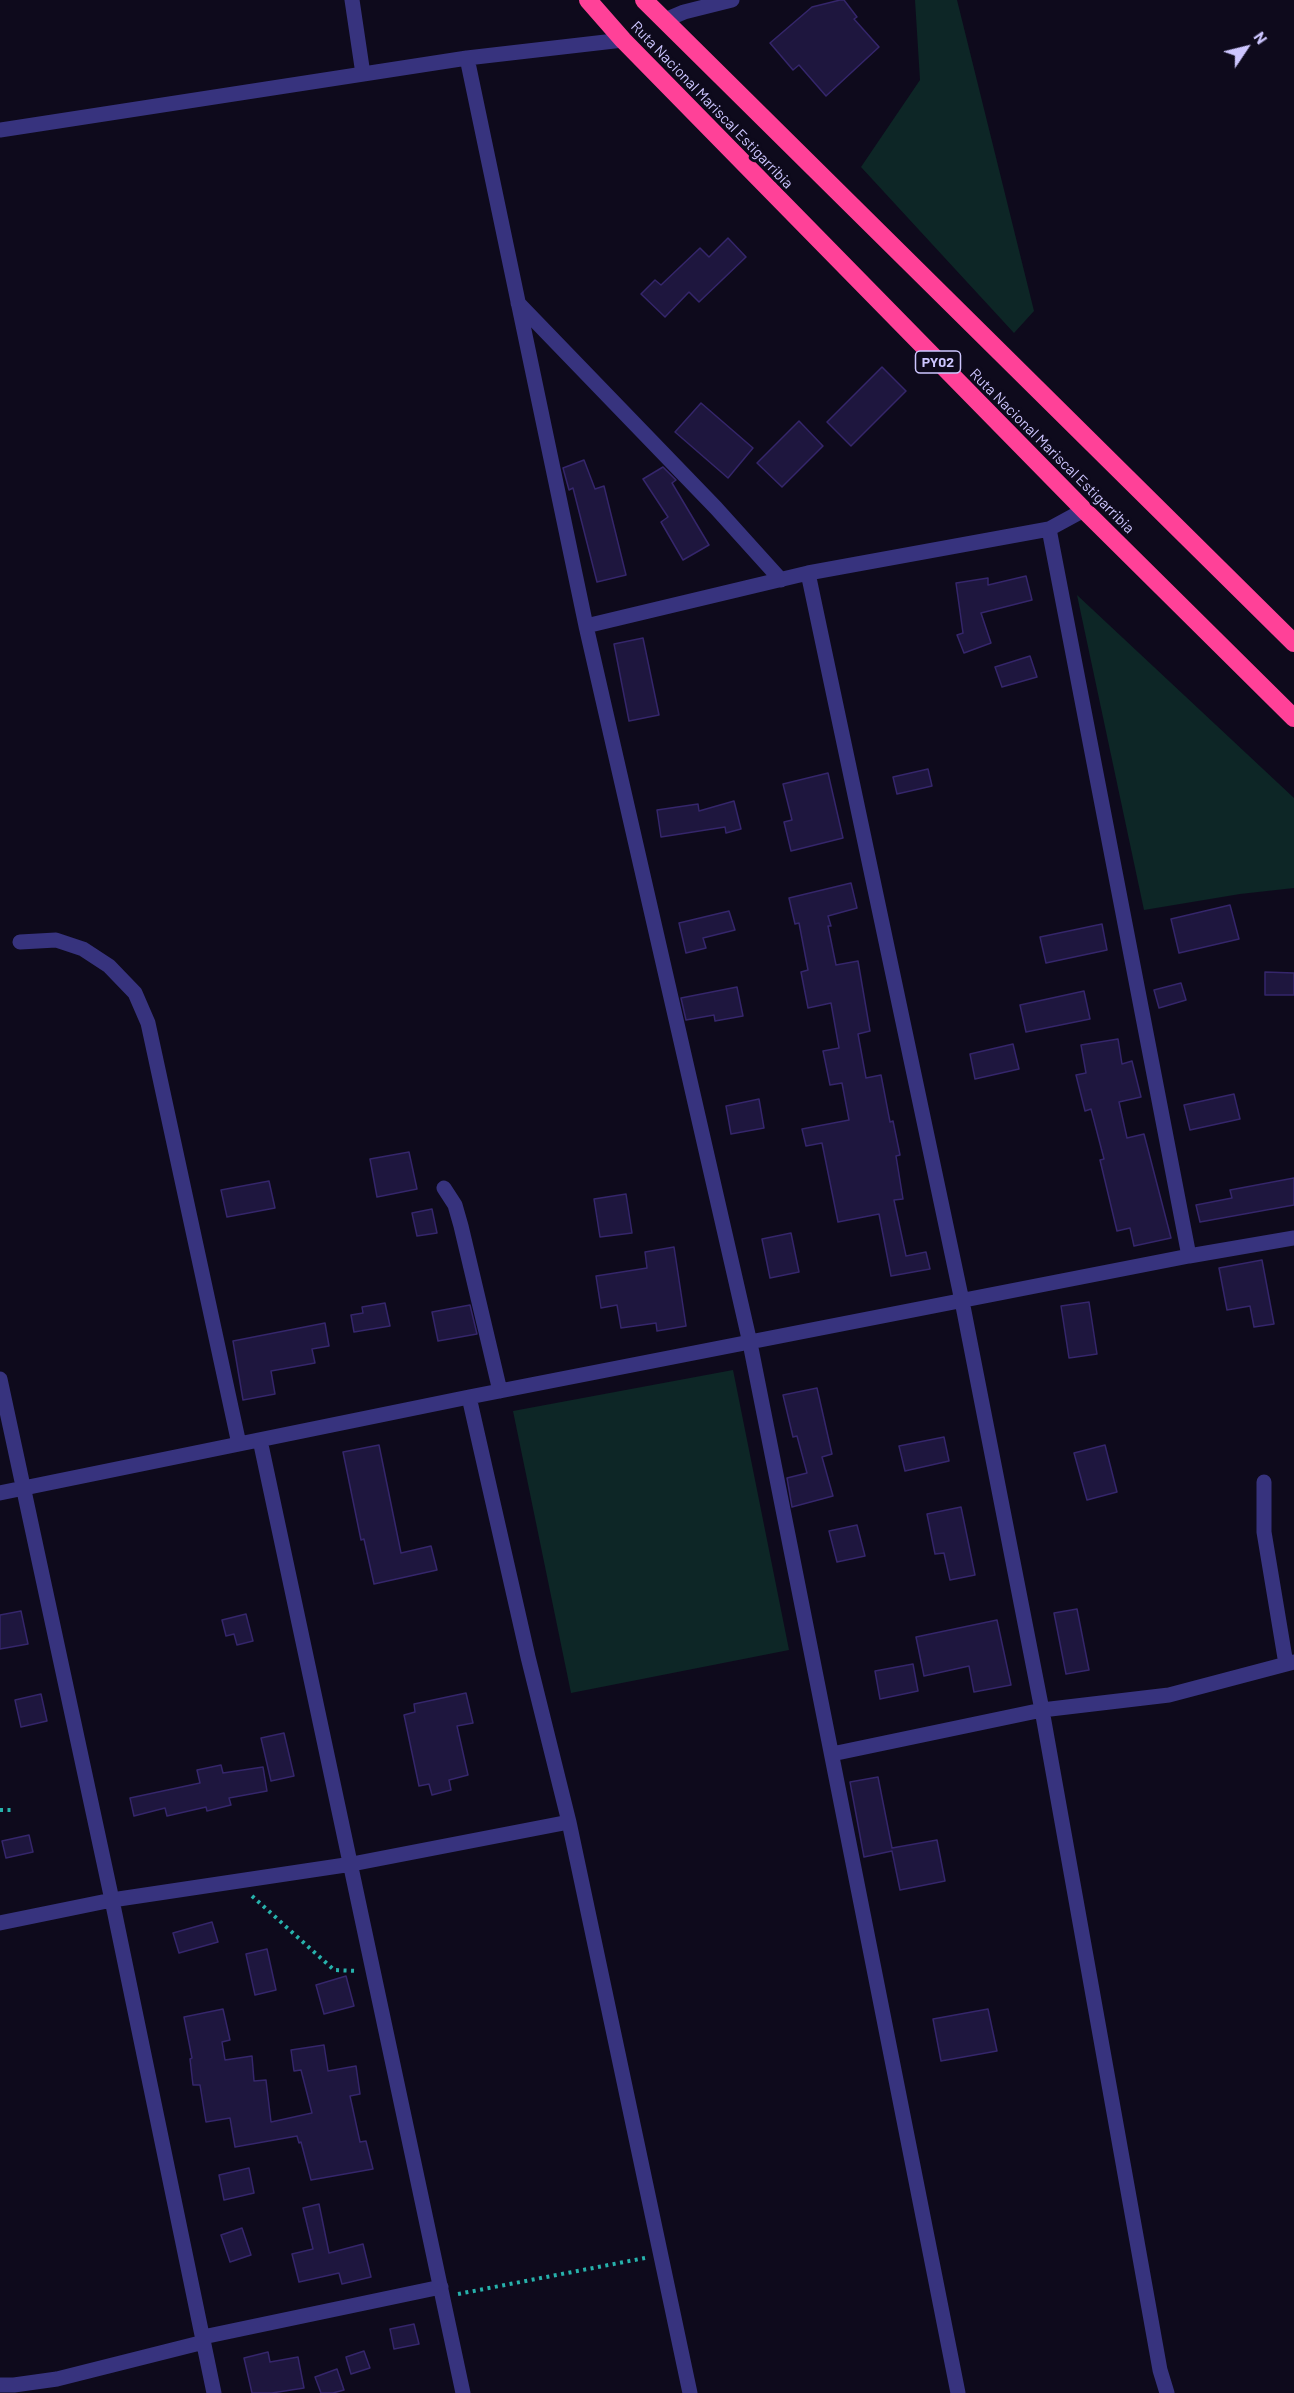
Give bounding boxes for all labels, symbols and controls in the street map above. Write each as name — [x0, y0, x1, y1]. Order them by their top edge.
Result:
street label: Ruta Nacional Mariscal Estigarribia — [627, 18, 797, 192]
north arrow — [1216, 18, 1276, 78]
text: N — [1250, 28, 1272, 47]
road number: PY02 — [916, 351, 960, 373]
street label: Ruta Nacional Mariscal Estigarribia — [966, 365, 1138, 537]

